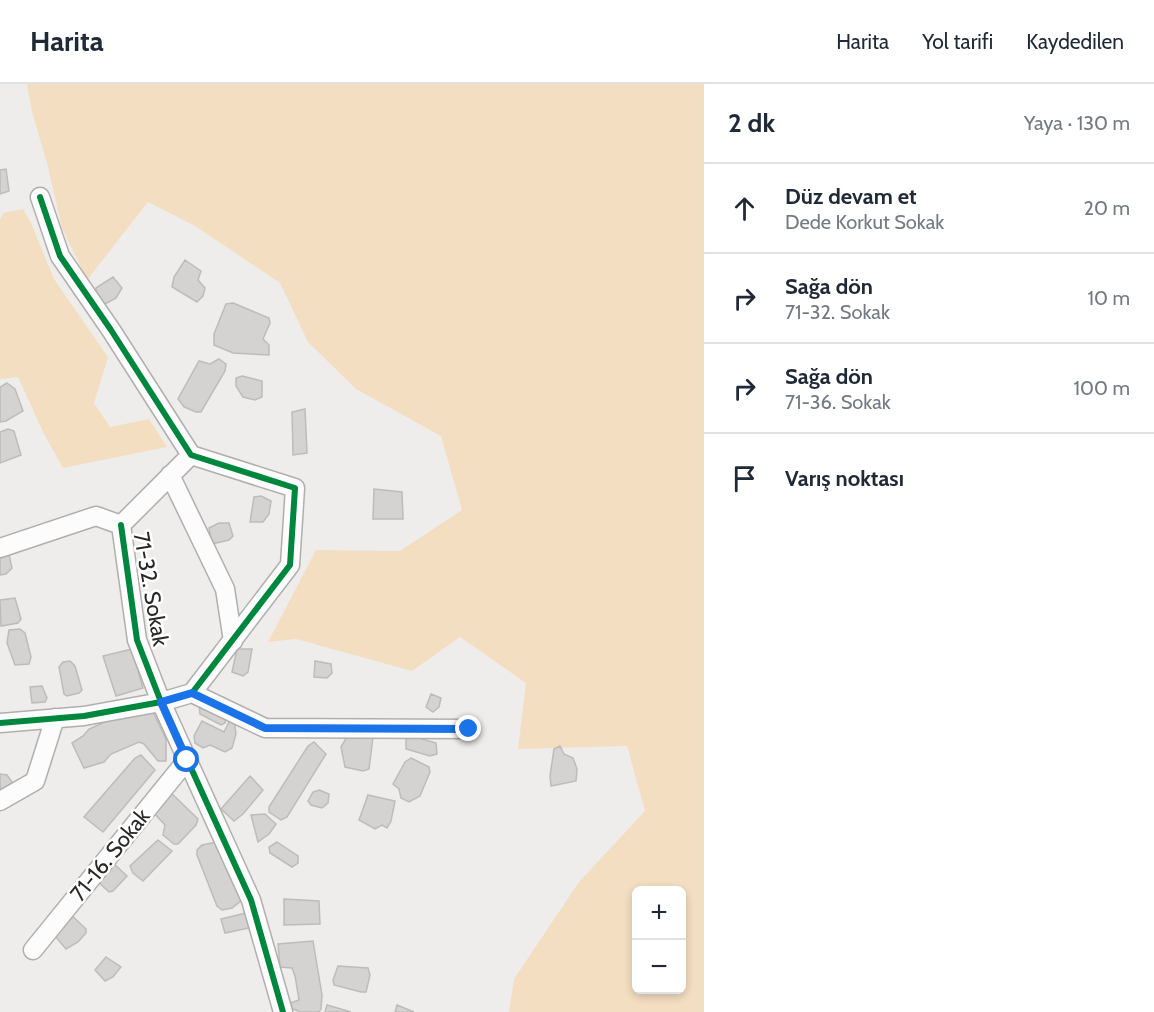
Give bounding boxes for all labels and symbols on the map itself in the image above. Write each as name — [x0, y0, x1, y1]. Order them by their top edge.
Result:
street label: 71-32. Sokak — [128, 530, 174, 648]
route end — [455, 715, 481, 741]
route start — [173, 746, 199, 772]
street label: 71-16. Sokak — [64, 803, 156, 907]

